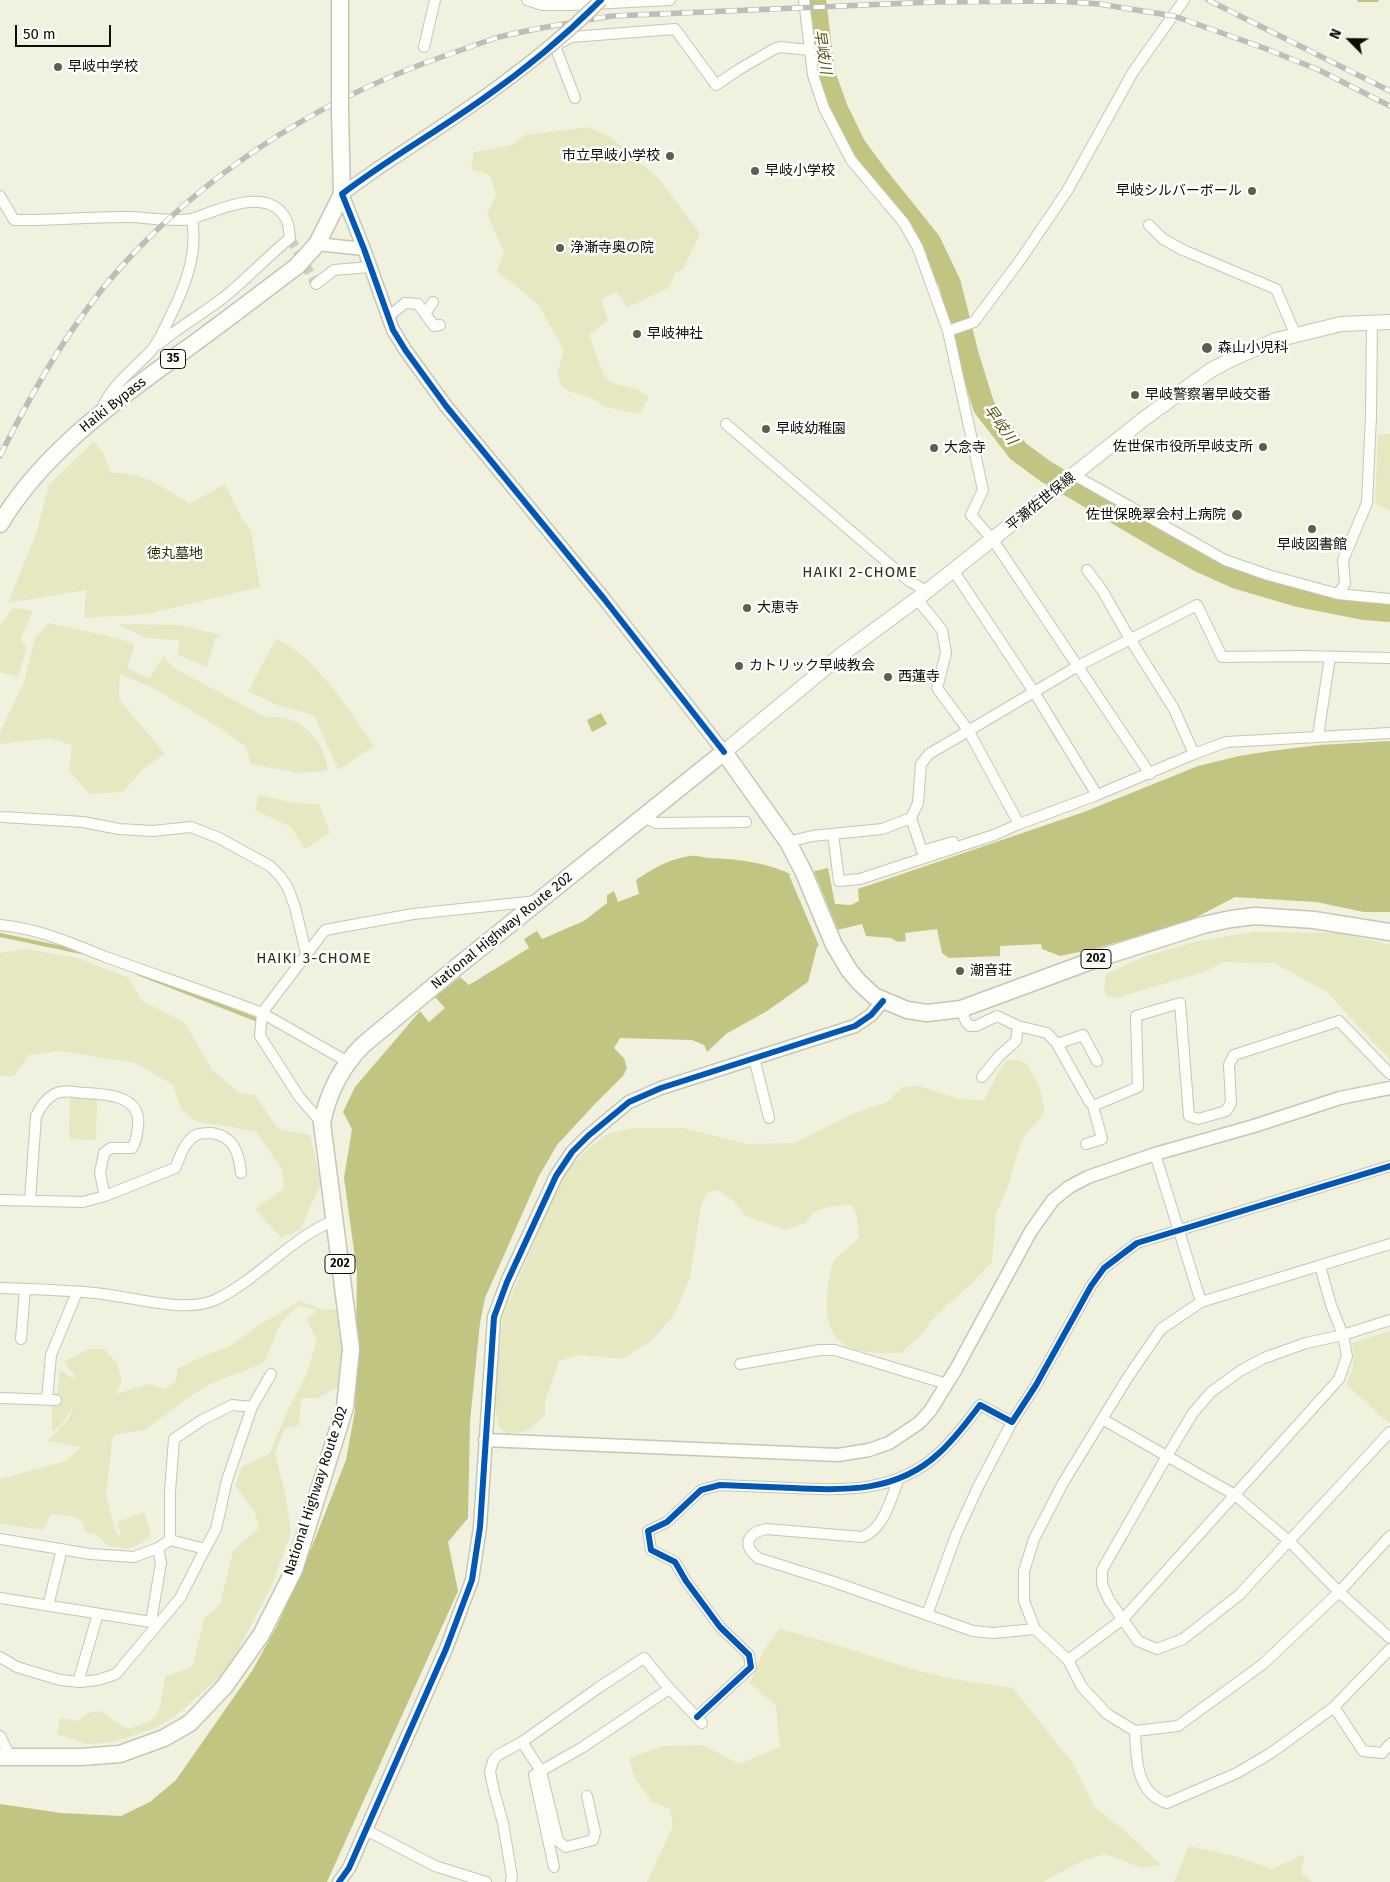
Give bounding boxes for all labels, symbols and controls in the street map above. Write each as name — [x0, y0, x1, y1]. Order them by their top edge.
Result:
scale bar — [18, 15, 114, 47]
north arrow — [1325, 15, 1375, 65]
text: 50 m — [23, 25, 56, 43]
text: N — [1326, 26, 1345, 42]
water label: 早岐川 — [810, 28, 834, 76]
place label: 早岐中学校 — [68, 59, 138, 75]
marker: 早岐中学校 — [52, 61, 64, 73]
place label: 市立早岐小学校 — [562, 148, 660, 164]
marker: 市立早岐小学校 — [664, 150, 676, 162]
place label: 早岐小学校 — [765, 163, 835, 179]
marker: 早岐小学校 — [749, 165, 761, 177]
place label: 早岐シルバーボール — [1116, 183, 1242, 199]
marker: 早岐シルバーボール — [1246, 185, 1258, 197]
place label: 浄漸寺奥の院 — [570, 240, 654, 256]
marker: 浄漸寺奥の院 — [554, 242, 566, 254]
place label: 早岐神社 — [647, 326, 703, 342]
marker: 早岐神社 — [631, 328, 643, 340]
place label: 森山小児科 — [1218, 340, 1288, 356]
marker: 森山小児科 — [1200, 341, 1214, 355]
road number: 35 — [160, 349, 186, 368]
street label: Haiki Bypass — [76, 374, 150, 436]
place label: 早岐警察署早岐交番 — [1145, 387, 1271, 403]
marker: 早岐警察署早岐交番 — [1129, 389, 1141, 401]
water label: 早岐川 — [979, 402, 1021, 448]
place label: 早岐幼稚園 — [776, 421, 846, 437]
marker: 早岐幼稚園 — [760, 423, 772, 435]
place label: 佐世保市役所早岐支所 — [1113, 439, 1253, 455]
place label: 大念寺 — [944, 440, 986, 456]
marker: 佐世保市役所早岐支所 — [1257, 441, 1269, 453]
marker: 大念寺 — [928, 442, 940, 454]
street label: 平瀬佐世保線 — [1003, 469, 1079, 535]
place label: 佐世保晩翠会村上病院 — [1086, 507, 1226, 523]
marker: 佐世保晩翠会村上病院 — [1230, 508, 1244, 522]
marker: 早岐図書館 — [1306, 523, 1318, 535]
place label: 早岐図書館 — [1277, 537, 1347, 553]
park label: 徳丸墓地 — [147, 546, 203, 562]
district label: HAIKI 2-CHOME — [801, 564, 919, 582]
place label: 大恵寺 — [757, 600, 799, 616]
marker: 大恵寺 — [741, 602, 753, 614]
place label: カトリック早岐教会 — [749, 658, 875, 674]
marker: カトリック早岐教会 — [733, 660, 745, 672]
place label: 西蓮寺 — [898, 669, 940, 685]
marker: 西蓮寺 — [882, 671, 894, 683]
street label: National Highway Route 202 — [428, 869, 576, 993]
district label: HAIKI 3-CHOME — [255, 950, 373, 968]
road number: 202 — [1081, 950, 1111, 969]
place label: 潮音荘 — [970, 963, 1012, 979]
marker: 潮音荘 — [954, 965, 966, 977]
road number: 202 — [325, 1254, 355, 1274]
street label: National Highway Route 202 — [281, 1404, 351, 1578]

